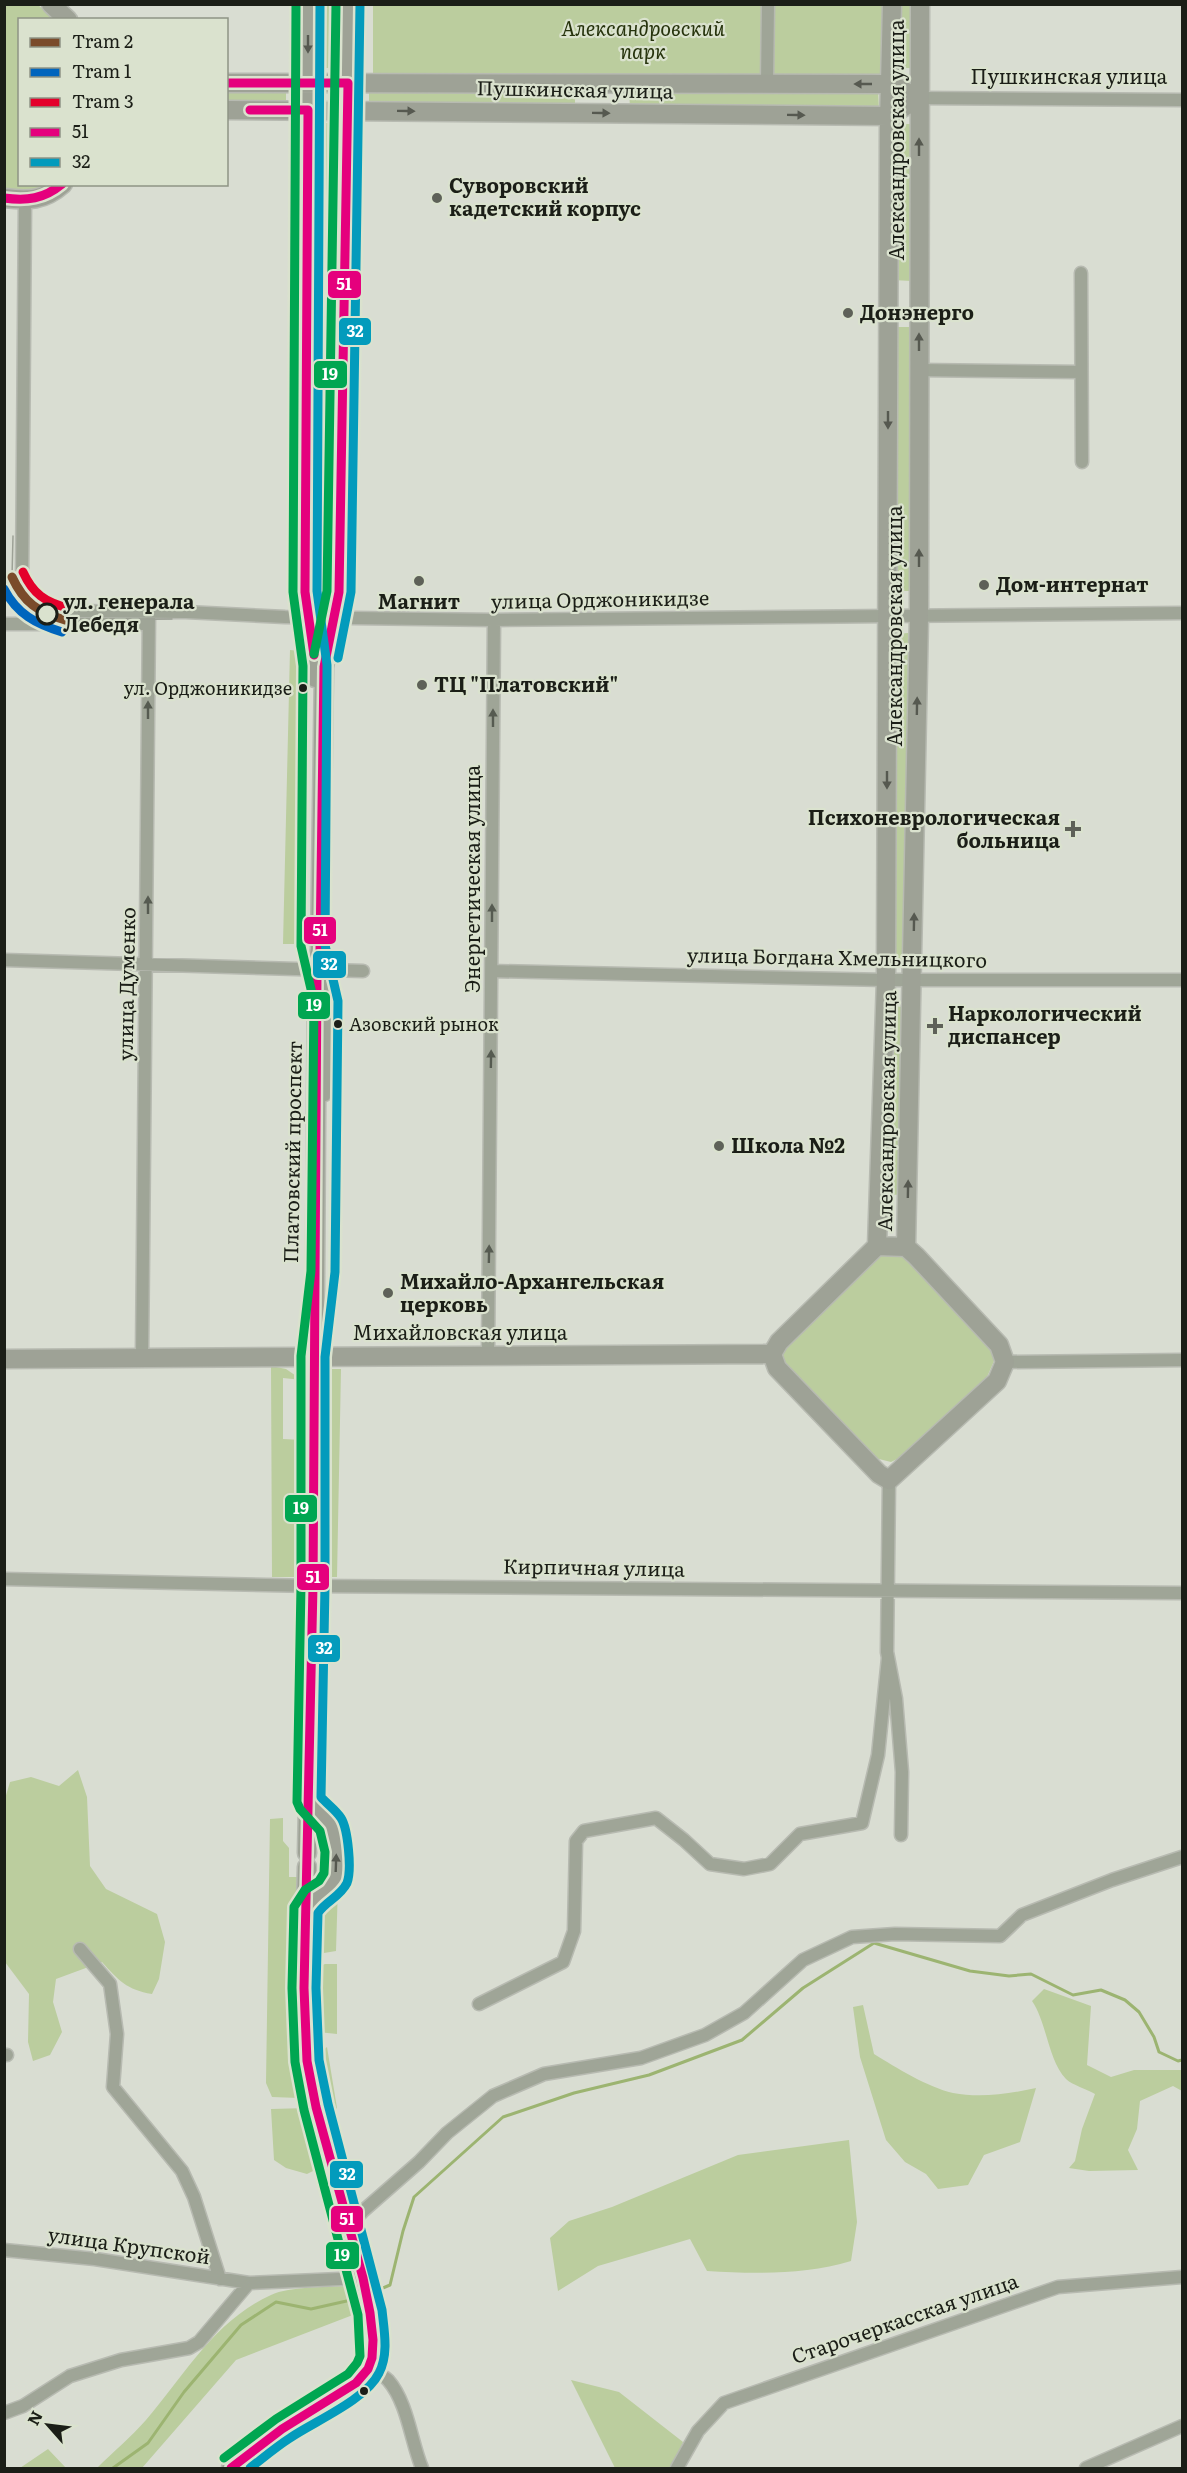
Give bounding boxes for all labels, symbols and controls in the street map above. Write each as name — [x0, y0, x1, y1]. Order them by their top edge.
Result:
park label: Александровский парк — [561, 12, 725, 65]
legend — [18, 18, 228, 186]
street label: Александровская улица — [880, 19, 910, 260]
text: Tram 2 — [72, 27, 133, 54]
one-way arrow — [303, 35, 313, 54]
text: Tram 1 — [72, 57, 131, 84]
street label: Пушкинская улица — [971, 60, 1168, 90]
street label: Пушкинская улица — [476, 71, 674, 105]
one-way arrow — [854, 79, 873, 89]
text: Tram 3 — [72, 87, 134, 114]
one-way arrow — [396, 106, 415, 116]
one-way arrow — [591, 108, 610, 118]
one-way arrow — [786, 110, 805, 120]
text: 51 — [72, 117, 88, 144]
one-way arrow — [914, 138, 924, 157]
text: 32 — [72, 147, 90, 174]
place label: Суворовский кадетский корпус — [449, 169, 641, 222]
marker: Суворовский кадетский корпус — [430, 191, 444, 205]
line badge: 51 — [327, 270, 362, 299]
text: 51 — [336, 271, 352, 295]
place label: Донэнерго — [860, 296, 974, 326]
marker: Донэнерго — [841, 306, 855, 320]
line badge: 32 — [338, 317, 372, 346]
text: 32 — [346, 318, 364, 342]
one-way arrow — [914, 333, 924, 352]
line badge: 19 — [313, 360, 348, 389]
text: 19 — [322, 361, 338, 385]
one-way arrow — [883, 410, 893, 429]
street label: Александровская улица — [878, 505, 908, 746]
one-way arrow — [914, 549, 924, 568]
place label: Дом-интернат — [996, 568, 1148, 598]
marker: Магнит — [412, 574, 426, 588]
marker: Дом-интернат — [977, 578, 991, 592]
street label: улица Орджоникидзе — [491, 581, 709, 615]
place label: ул. генерала Лебедя — [63, 585, 195, 638]
place label: Магнит — [378, 585, 460, 615]
marker: ул. генерала Лебедя — [36, 603, 58, 625]
place label: ТЦ "Платовский" — [434, 668, 618, 698]
place label: ул. Орджоникидзе — [124, 674, 292, 701]
marker: ТЦ "Платовский" — [415, 678, 429, 692]
marker: ул. Орджоникидзе — [297, 682, 309, 694]
one-way arrow — [913, 696, 922, 715]
one-way arrow — [143, 701, 153, 720]
one-way arrow — [488, 708, 498, 727]
street label: Энергетическая улица — [456, 765, 486, 993]
one-way arrow — [882, 770, 892, 789]
place label: Психоневрологическая больница — [808, 801, 1060, 854]
marker: Психоневрологическая больница — [1064, 820, 1082, 838]
one-way arrow — [143, 896, 153, 915]
one-way arrow — [487, 903, 497, 922]
street label: улица Думенко — [109, 907, 141, 1061]
one-way arrow — [909, 912, 919, 931]
line badge: 51 — [303, 916, 337, 945]
text: 51 — [312, 917, 328, 941]
street label: улица Богдана Хмельницкого — [687, 938, 987, 974]
line badge: 32 — [312, 950, 347, 979]
text: 32 — [320, 951, 338, 975]
street label: Александровская улица — [868, 990, 902, 1232]
line badge: 19 — [297, 991, 331, 1020]
text: 19 — [306, 992, 322, 1016]
place label: Наркологический диспансер — [948, 997, 1142, 1050]
place label: Азовский рынок — [349, 1010, 499, 1037]
marker: Наркологический диспансер — [926, 1017, 944, 1035]
marker: Азовский рынок — [332, 1018, 344, 1030]
street label: Платовский проспект — [274, 1040, 308, 1263]
one-way arrow — [486, 1050, 496, 1069]
place label: Школа №2 — [731, 1129, 845, 1159]
marker: Школа №2 — [712, 1139, 726, 1153]
one-way arrow — [903, 1179, 913, 1198]
one-way arrow — [484, 1245, 494, 1264]
place label: Михайло-Архангельская церковь — [400, 1265, 664, 1318]
marker: Михайло-Архангельская церковь — [381, 1286, 395, 1300]
street label: Михайловская улица — [352, 1316, 568, 1346]
line badge: 19 — [284, 1494, 318, 1523]
text: 19 — [293, 1495, 309, 1519]
street label: Кирпичная улица — [503, 1549, 686, 1583]
line badge: 51 — [296, 1563, 330, 1591]
text: 51 — [305, 1564, 321, 1588]
line badge: 32 — [307, 1634, 341, 1663]
text: 32 — [315, 1635, 333, 1659]
one-way arrow — [332, 1853, 341, 1872]
line badge: 32 — [329, 2160, 364, 2189]
text: 32 — [338, 2161, 356, 2185]
line badge: 51 — [330, 2205, 364, 2233]
text: 51 — [339, 2206, 355, 2230]
street label: улица Крупской — [46, 2218, 212, 2270]
line badge: 19 — [325, 2241, 360, 2270]
text: 19 — [334, 2242, 350, 2266]
street label: Старочеркасская улица — [787, 2264, 1022, 2370]
unlabelled marker — [358, 2385, 370, 2397]
north arrow — [18, 2395, 78, 2455]
text: N — [20, 2406, 48, 2429]

